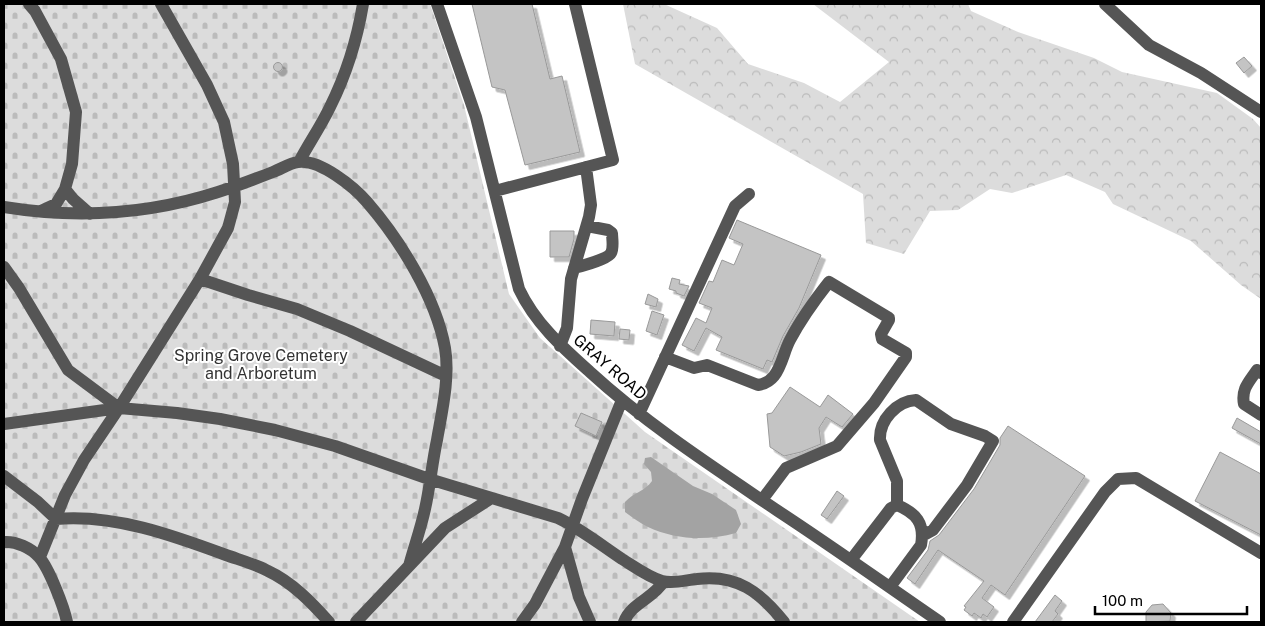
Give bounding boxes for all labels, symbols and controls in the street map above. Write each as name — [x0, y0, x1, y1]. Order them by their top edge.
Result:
street label: GRAY ROAD — [570, 330, 650, 404]
park label: Spring Grove Cemetery and Arboretum — [174, 346, 348, 383]
scale bar — [1095, 584, 1248, 616]
text: 100 m — [1102, 592, 1143, 609]

